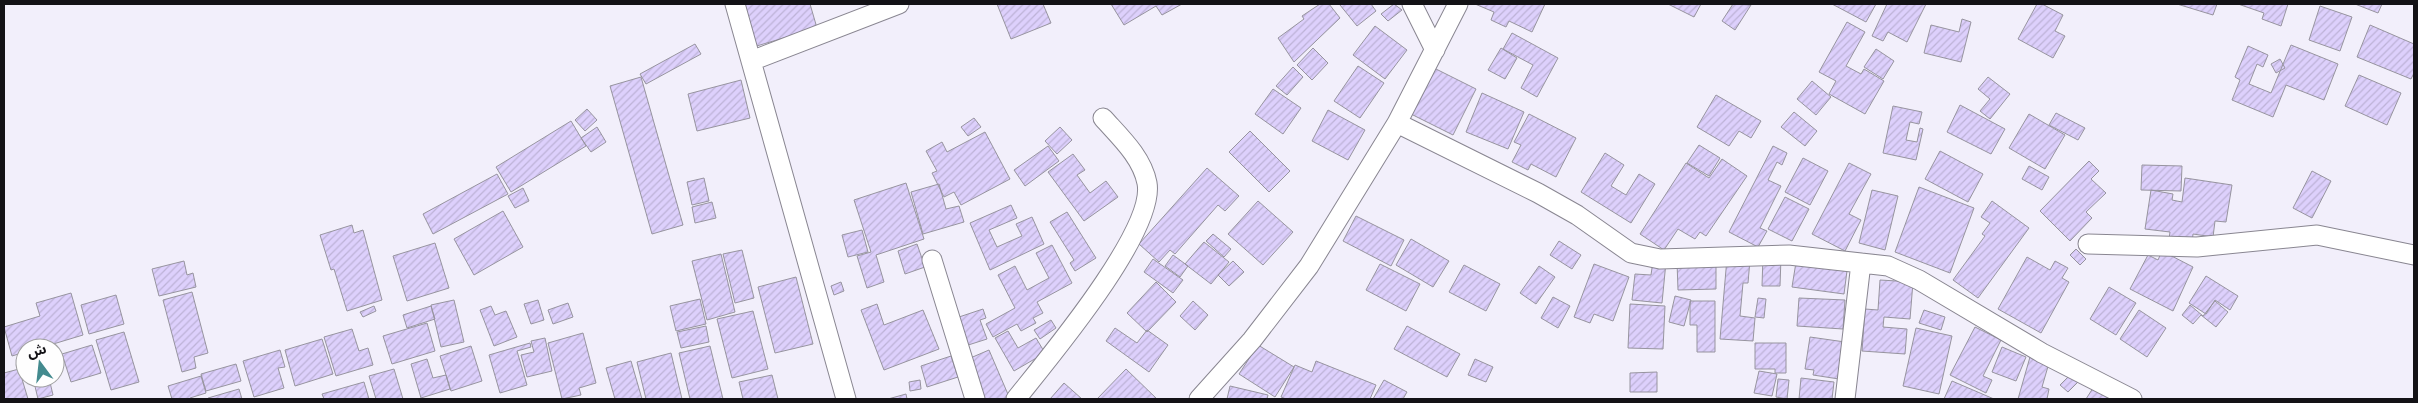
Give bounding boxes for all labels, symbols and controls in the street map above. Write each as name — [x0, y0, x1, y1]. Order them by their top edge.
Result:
north arrow — [15, 338, 65, 388]
text: ش — [25, 339, 48, 361]

